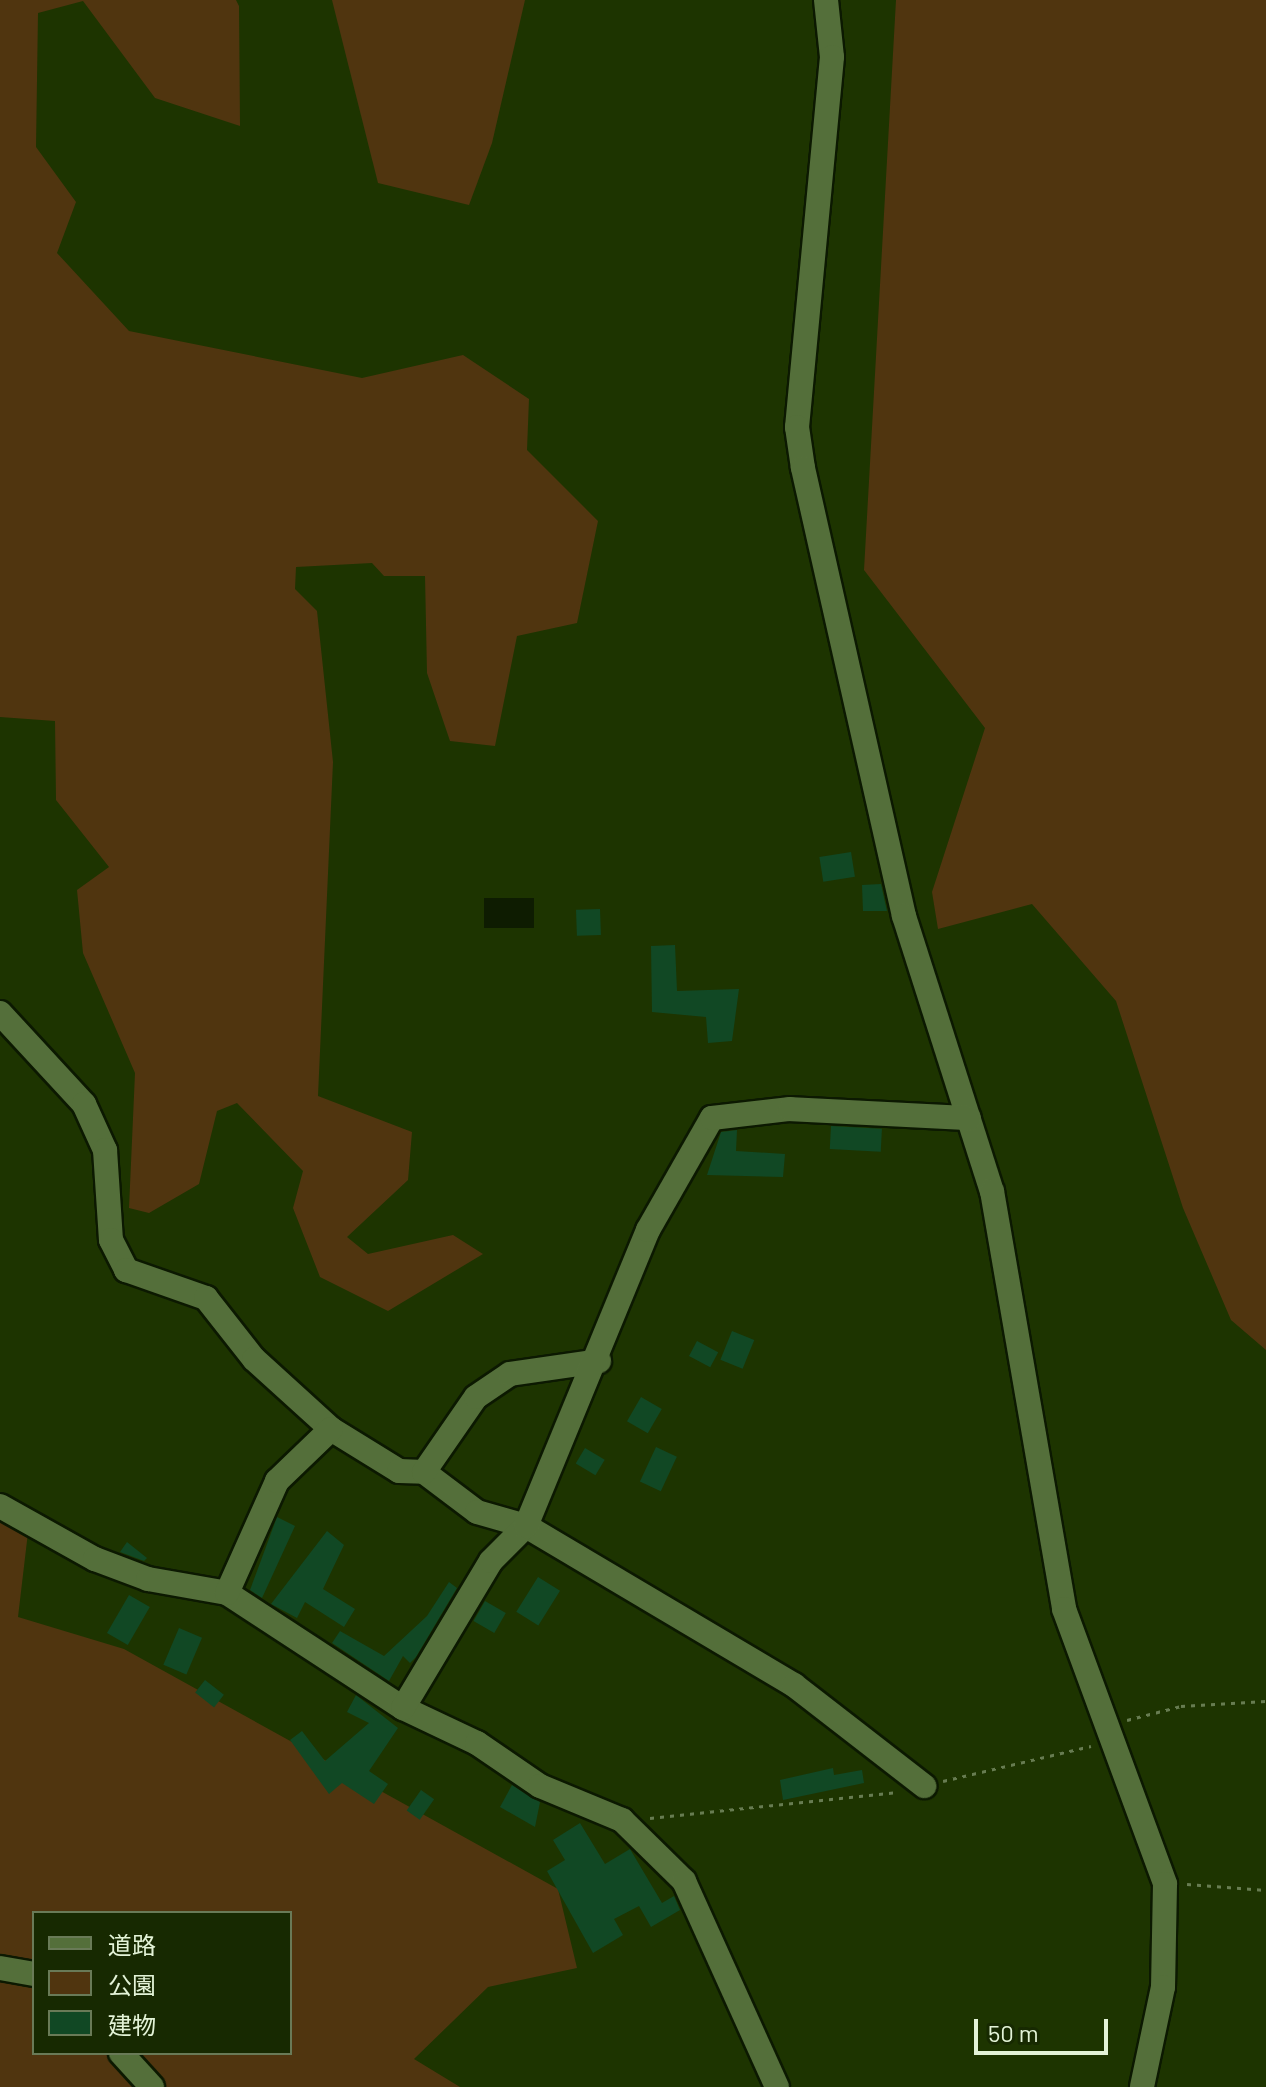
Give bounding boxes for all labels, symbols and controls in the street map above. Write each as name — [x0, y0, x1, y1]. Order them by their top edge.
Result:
legend — [32, 1911, 292, 2055]
text: 道路 — [108, 1930, 156, 1959]
text: 公園 — [108, 1970, 156, 1999]
scale bar — [978, 2003, 1112, 2053]
text: 建物 — [108, 2010, 156, 2039]
text: 50 m — [988, 2018, 1039, 2047]

